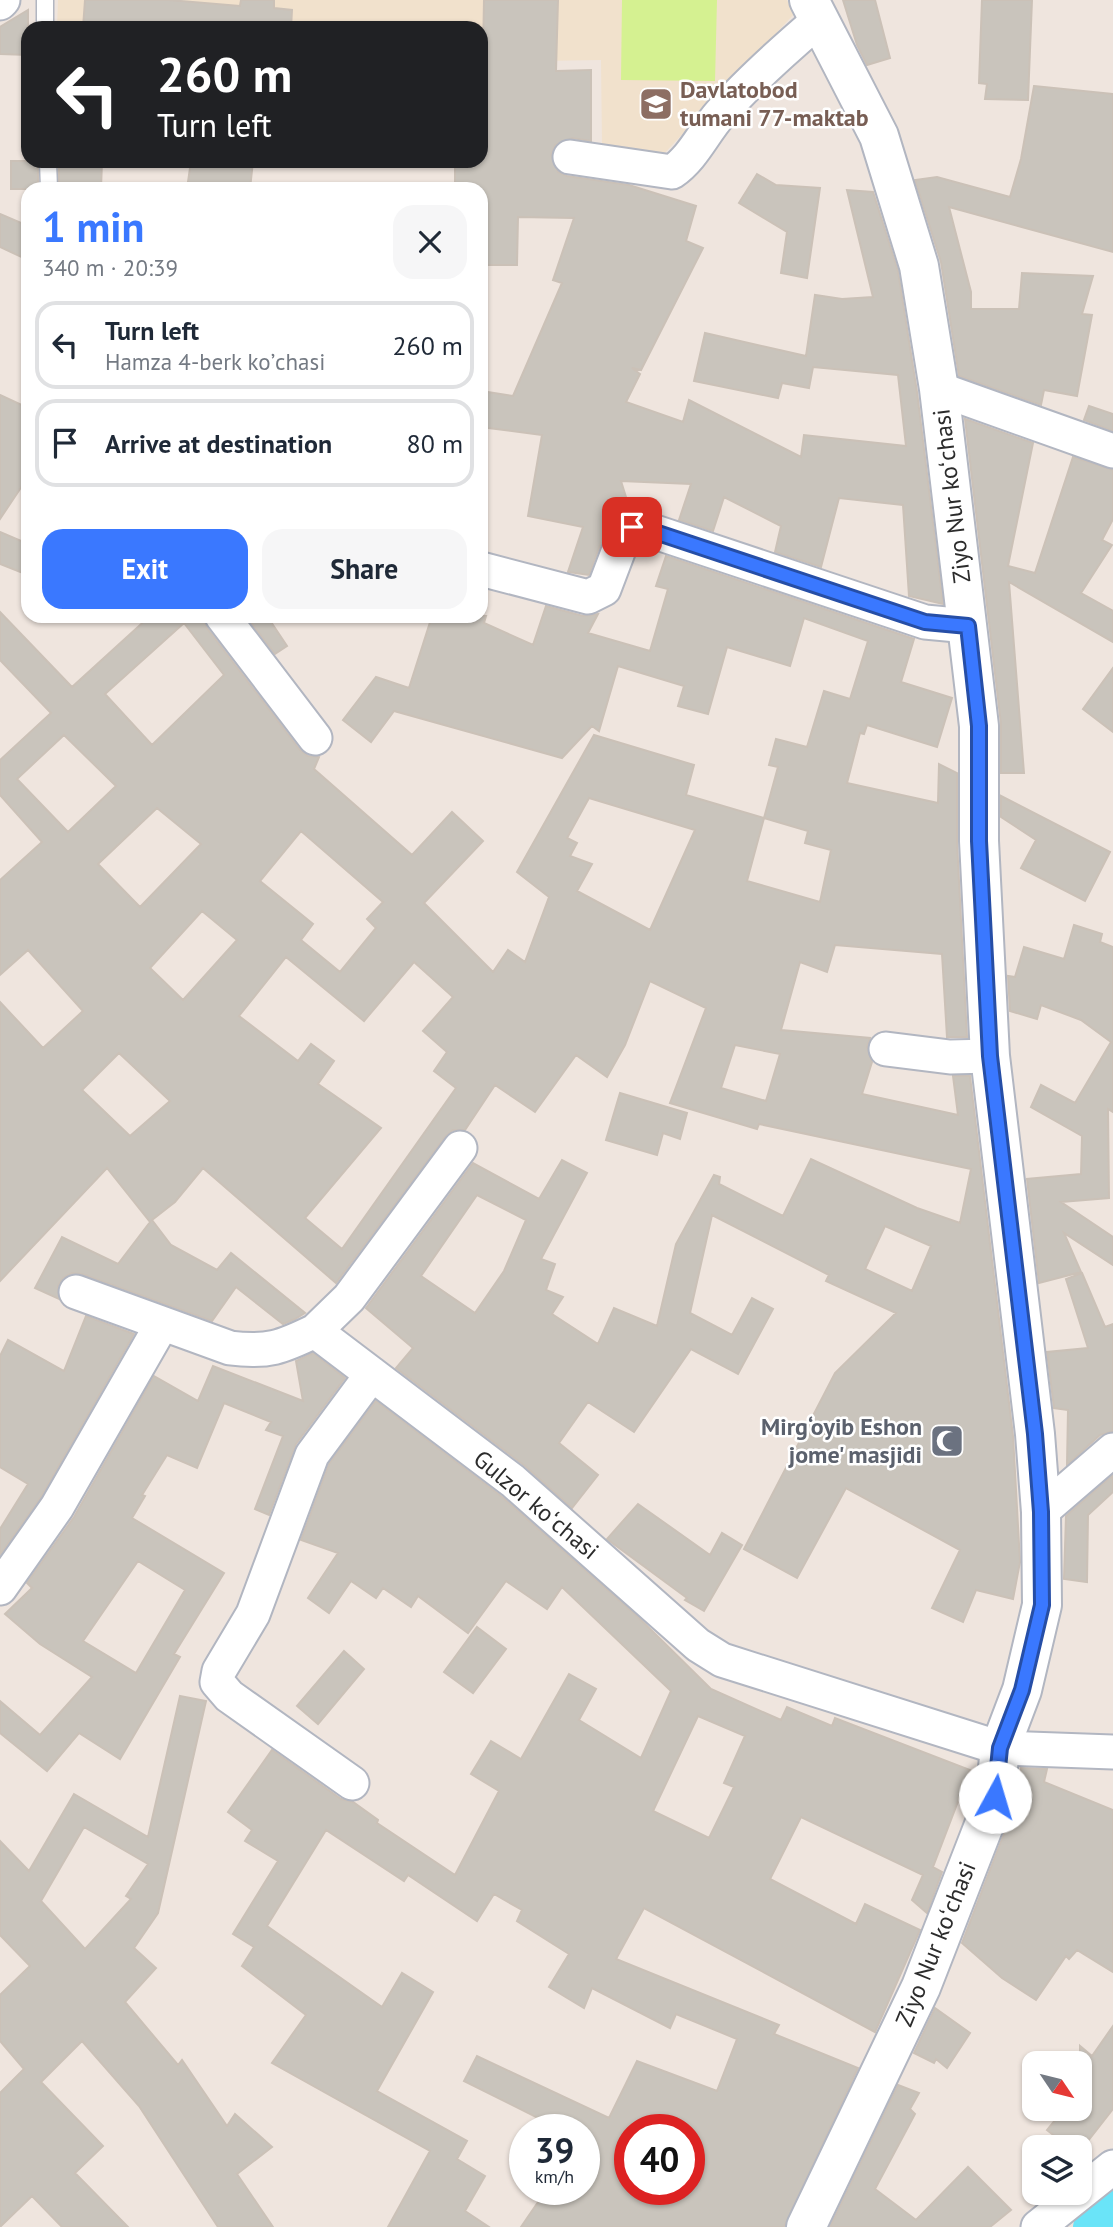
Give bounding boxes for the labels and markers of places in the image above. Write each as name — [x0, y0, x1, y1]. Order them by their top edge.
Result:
place label: Davlatobod tumani 77-maktab — [680, 74, 869, 133]
school or university icon: Davlatobod tumani 77-maktab — [637, 85, 675, 123]
pin — [602, 497, 662, 557]
place label: Mirg‘oyib Eshon jome' masjidi — [761, 1411, 922, 1470]
mosque icon: Mirg‘oyib Eshon jome' masjidi — [928, 1422, 966, 1460]

